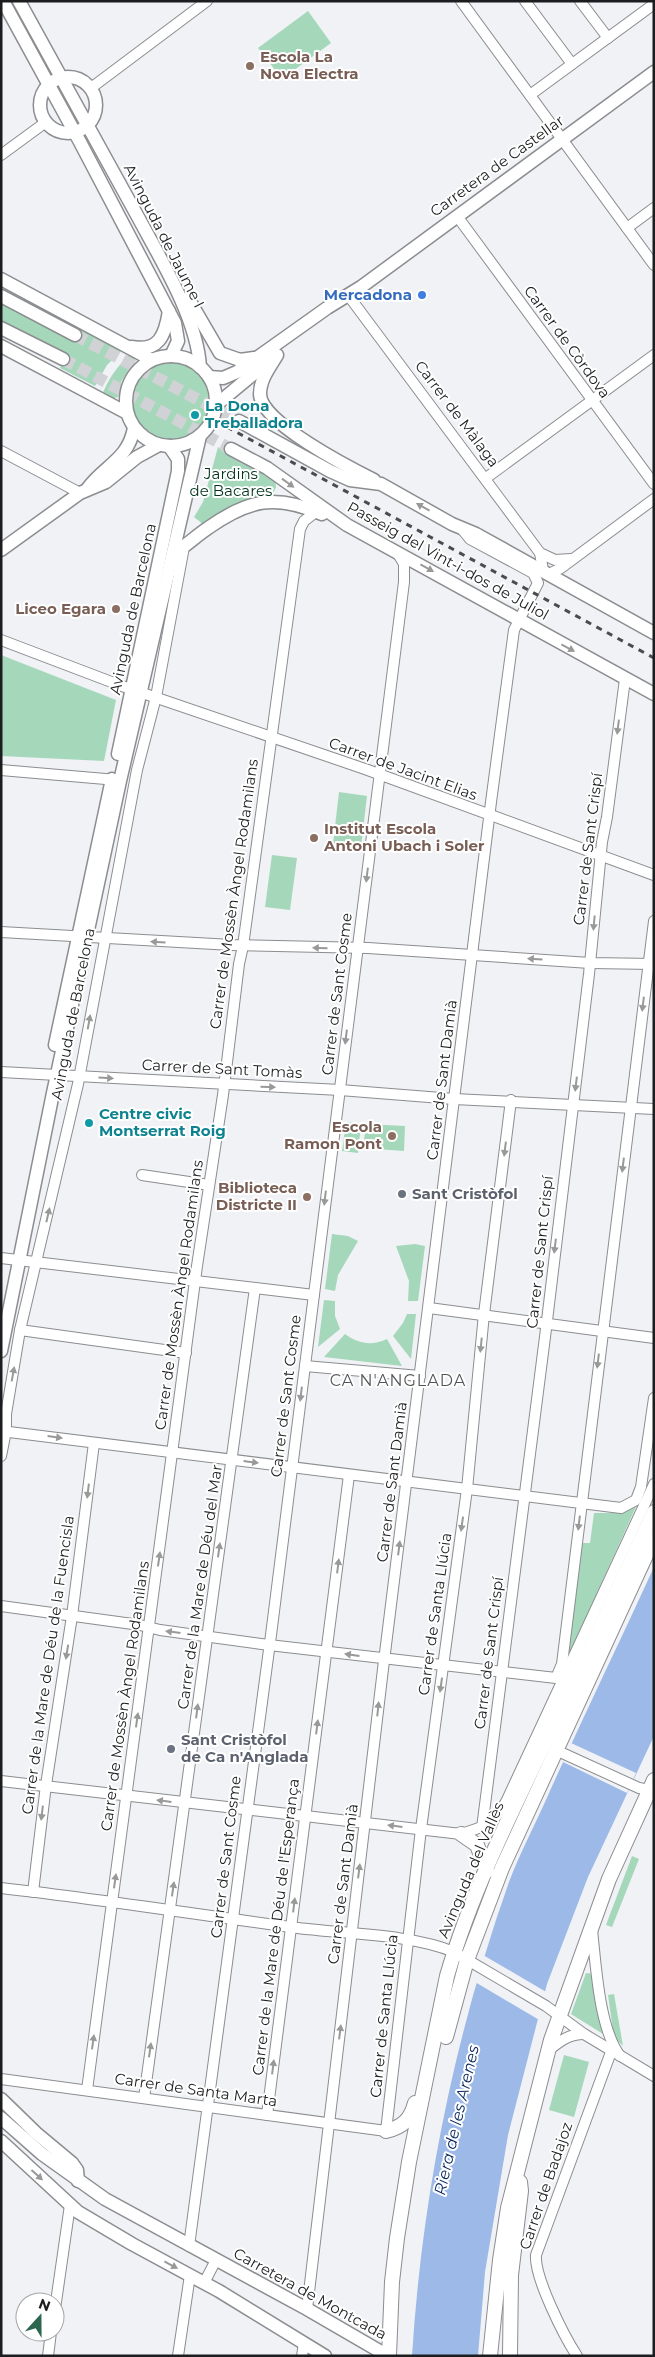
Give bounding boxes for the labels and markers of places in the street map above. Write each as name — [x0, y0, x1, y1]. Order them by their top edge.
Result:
place label: Escola La Nova Electra — [260, 47, 359, 83]
marker: Escola La Nova Electra — [244, 60, 256, 72]
place label: Mercadona — [324, 285, 412, 304]
marker: Mercadona — [416, 289, 428, 301]
place label: La Dona Treballadora — [205, 396, 303, 432]
marker: La Dona Treballadora — [189, 409, 201, 421]
place label: Liceo Egara — [15, 599, 106, 618]
marker: Liceo Egara — [110, 603, 122, 615]
place label: Institut Escola Antoni Ubach i Soler — [323, 819, 485, 855]
marker: Institut Escola Antoni Ubach i Soler — [308, 832, 320, 844]
place label: Centre civic Montserrat Roig — [99, 1104, 226, 1140]
marker: Centre civic Montserrat Roig — [83, 1117, 95, 1129]
place label: Escola Ramon Pont — [284, 1117, 382, 1153]
marker: Escola Ramon Pont — [386, 1130, 398, 1142]
place label: Biblioteca Districte II — [216, 1178, 297, 1214]
place label: Sant Cristòfol — [412, 1184, 518, 1203]
marker: Sant Cristòfol — [396, 1188, 408, 1200]
marker: Biblioteca Districte II — [301, 1191, 313, 1203]
place label: Sant Cristòfol de Ca n'Anglada — [181, 1730, 308, 1766]
marker: Sant Cristòfol de Ca n'Anglada — [165, 1743, 177, 1755]

